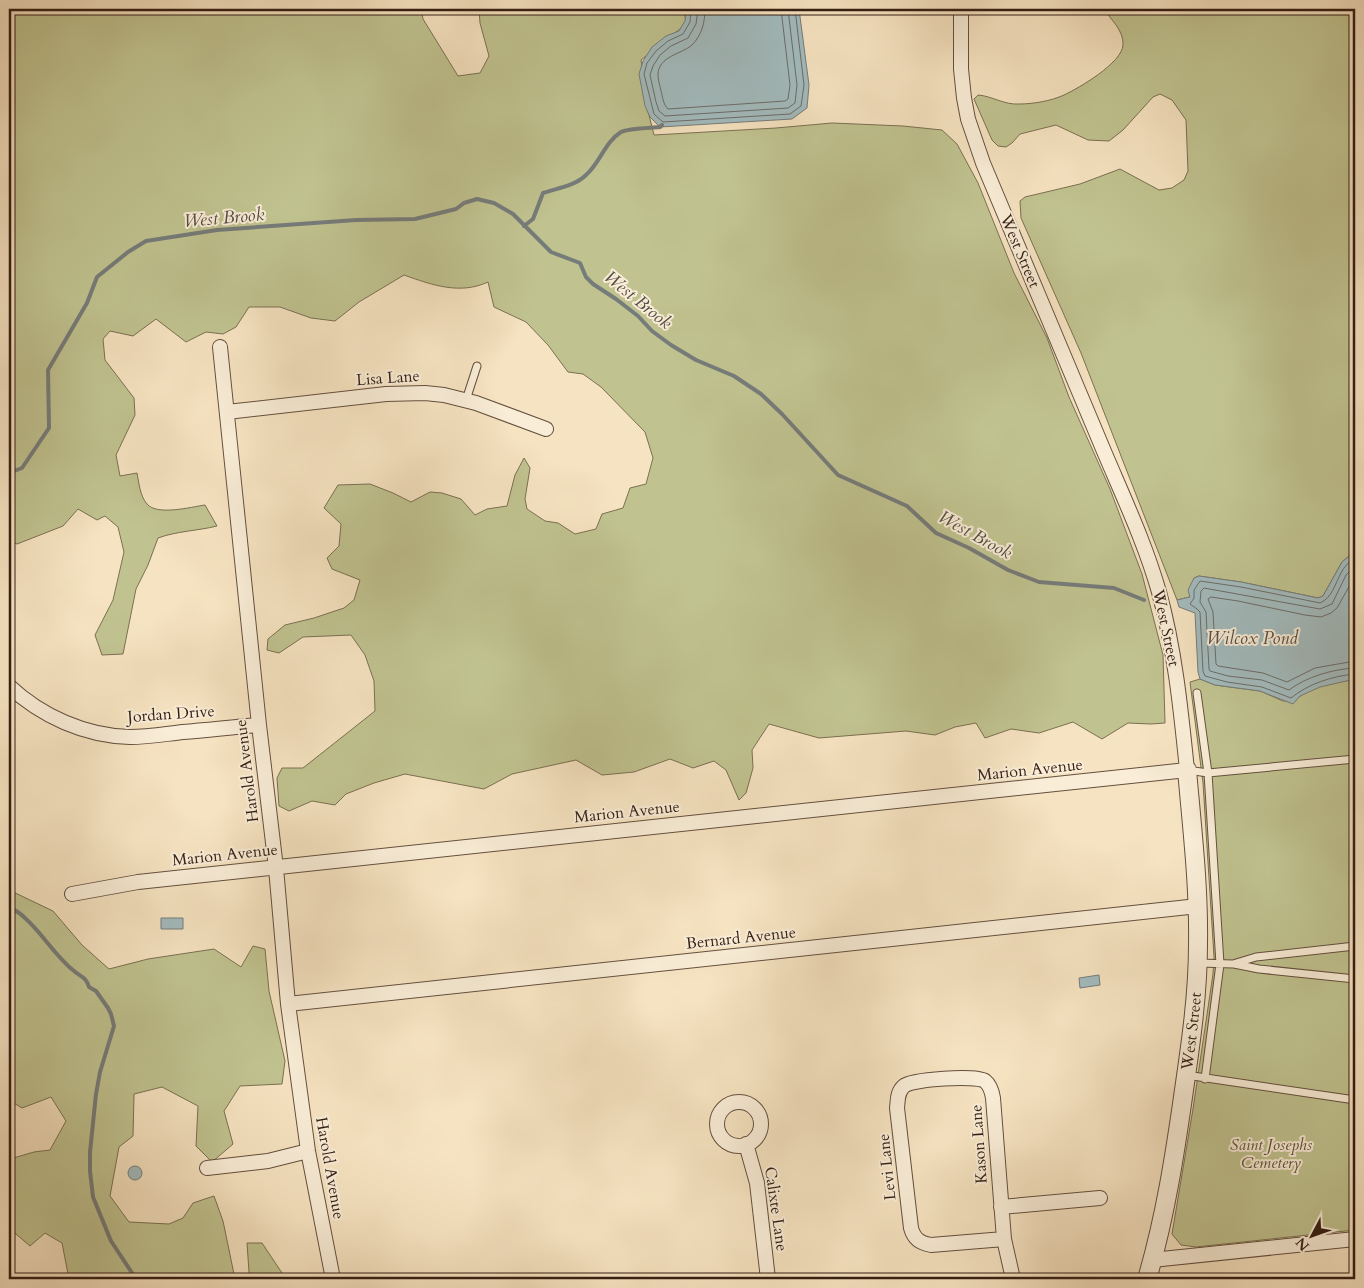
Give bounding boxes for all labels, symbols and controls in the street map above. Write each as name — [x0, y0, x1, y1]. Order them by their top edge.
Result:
water label: West Brook — [183, 202, 266, 234]
street label: West Street — [994, 210, 1045, 291]
water label: West Brook — [599, 265, 677, 335]
street label: Lisa Lane — [355, 365, 421, 391]
water label: West Brook — [934, 504, 1017, 566]
street label: West Street — [1147, 587, 1185, 669]
water label: Wilcox Pond — [1206, 626, 1299, 651]
street label: Jordan Drive — [125, 700, 215, 728]
street label: Harold Avenue — [230, 718, 264, 824]
street label: Marion Avenue — [976, 754, 1084, 786]
street label: Marion Avenue — [573, 796, 681, 828]
street label: Marion Avenue — [171, 839, 279, 871]
street label: Bernard Avenue — [685, 921, 797, 955]
street label: West Street — [1176, 992, 1207, 1073]
street label: Kason Lane — [965, 1104, 993, 1184]
street label: Harold Avenue — [310, 1115, 350, 1221]
street label: Levi Lane — [873, 1133, 901, 1201]
park label: Saint Josephs Cemetery — [1230, 1134, 1313, 1174]
street label: Calixte Lane — [759, 1165, 793, 1253]
north arrow — [1286, 1210, 1336, 1260]
text: N — [1291, 1233, 1314, 1255]

